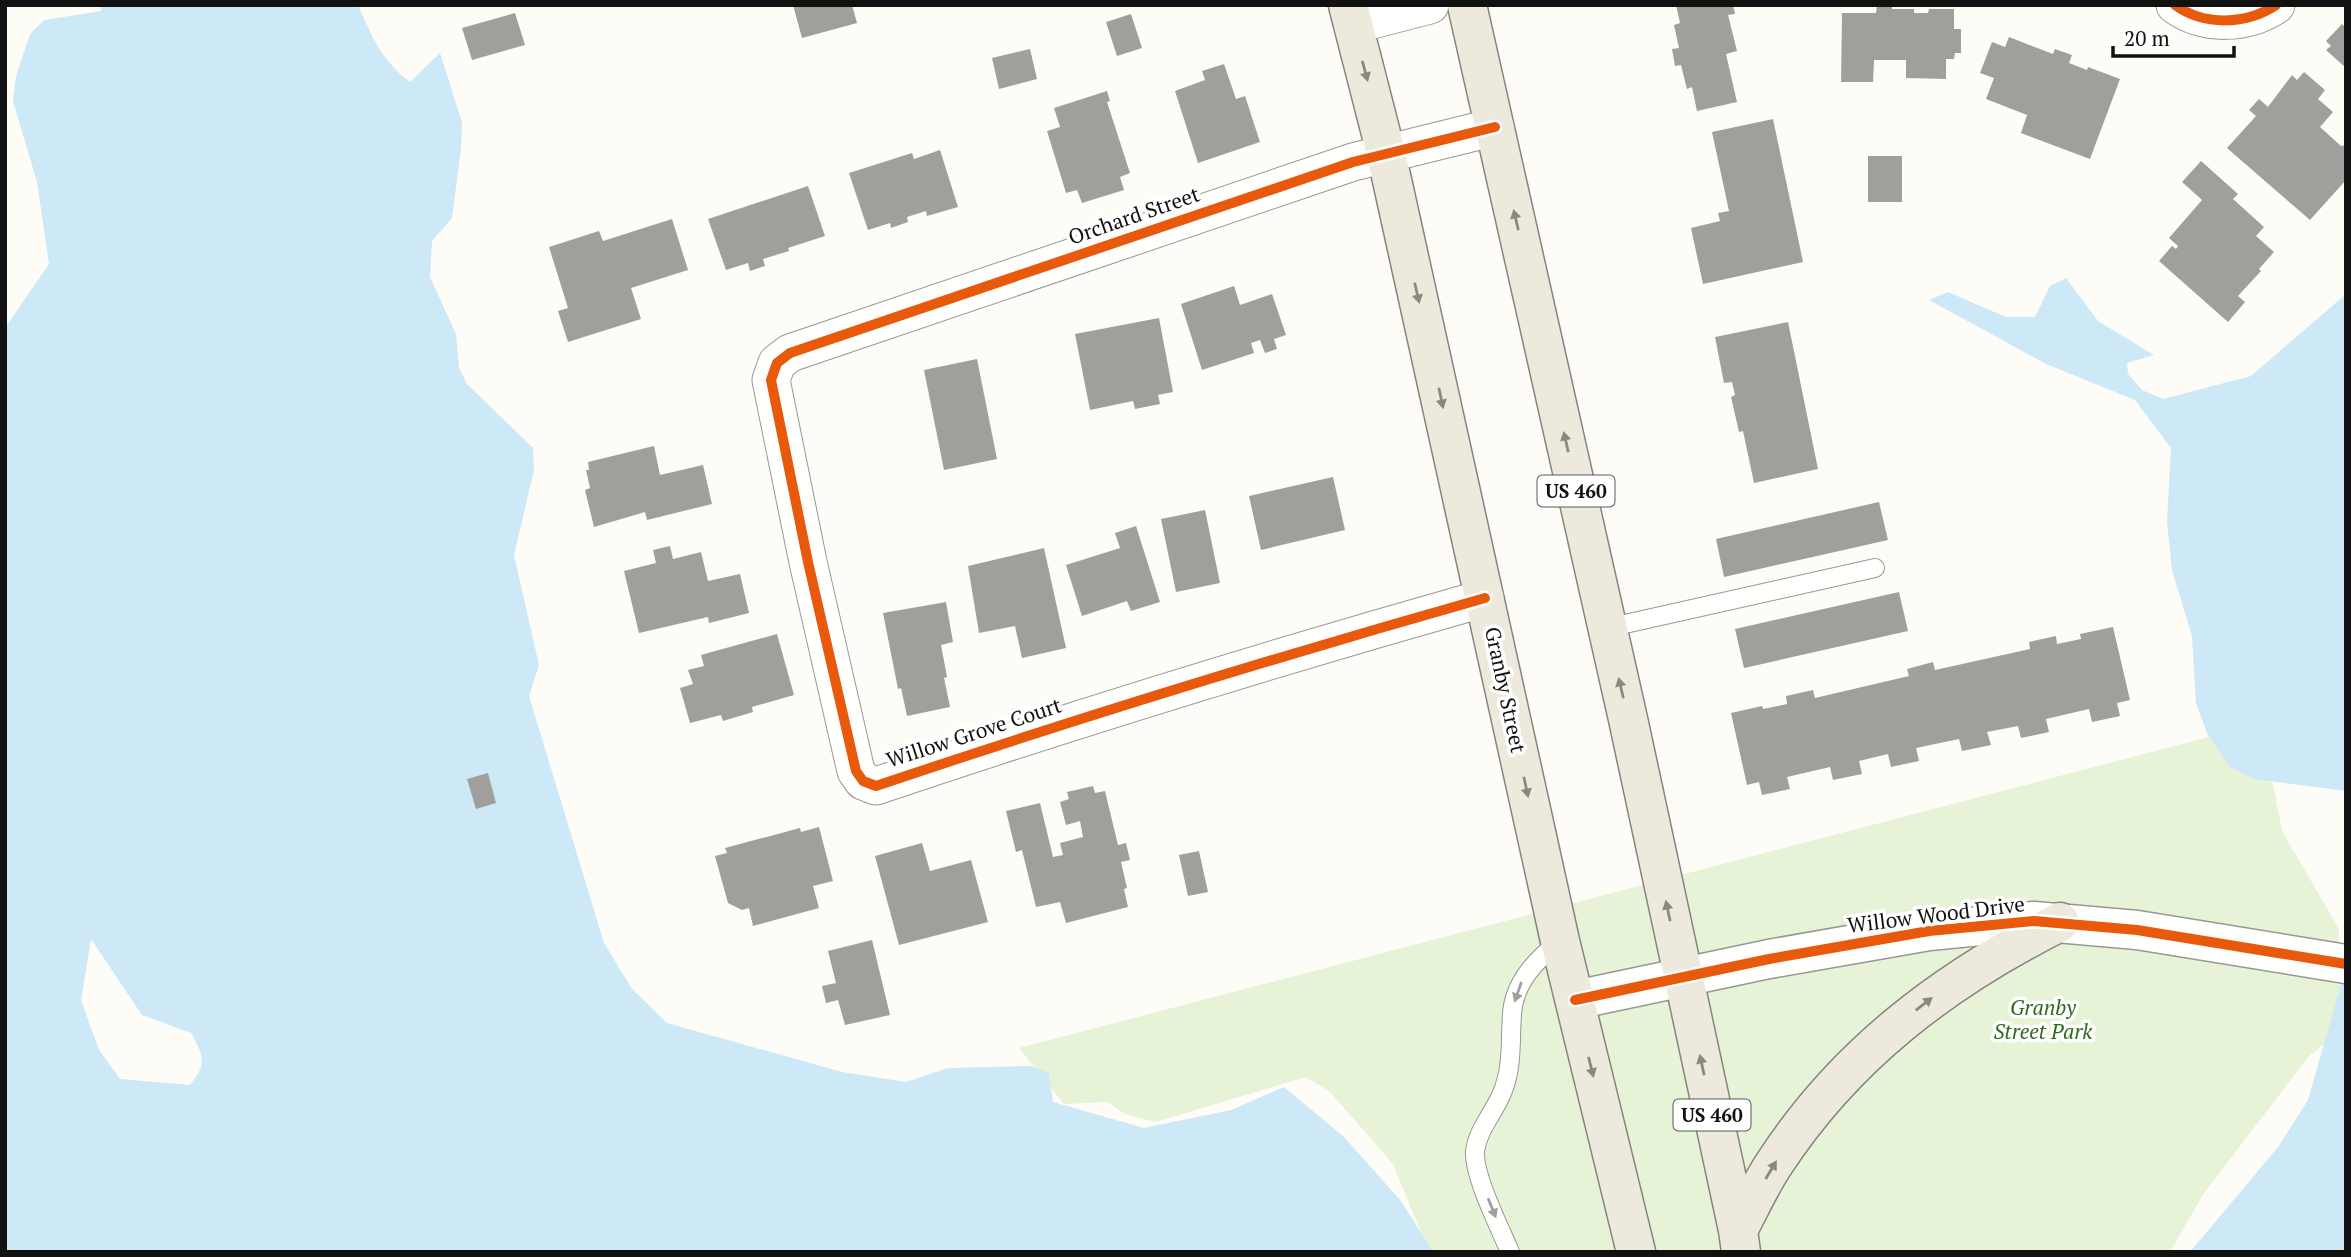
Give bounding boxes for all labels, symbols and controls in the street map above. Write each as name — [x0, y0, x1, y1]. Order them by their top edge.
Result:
scale bar — [2113, 14, 2234, 58]
text: 20 m — [2124, 24, 2170, 52]
one-way arrow — [1360, 60, 1371, 82]
street label: Orchard Street — [1064, 179, 1203, 251]
one-way arrow — [1510, 209, 1521, 231]
one-way arrow — [1412, 282, 1423, 304]
one-way arrow — [1435, 387, 1446, 409]
one-way arrow — [1560, 431, 1571, 453]
road number: US 460 — [1538, 476, 1614, 506]
street label: Granby Street — [1479, 624, 1533, 756]
one-way arrow — [1615, 677, 1626, 699]
street label: Willow Grove Court — [883, 690, 1065, 774]
one-way arrow — [1521, 776, 1532, 798]
street label: Willow Wood Drive — [1846, 889, 2026, 939]
one-way arrow — [1663, 900, 1674, 922]
one-way arrow — [1512, 982, 1523, 1003]
park label: Granby Street Park — [1994, 993, 2093, 1045]
one-way arrow — [1915, 998, 1933, 1012]
one-way arrow — [1696, 1054, 1707, 1076]
one-way arrow — [1586, 1056, 1597, 1078]
road number: US 460 — [1674, 1100, 1750, 1130]
one-way arrow — [1764, 1161, 1777, 1180]
one-way arrow — [1487, 1198, 1498, 1219]

